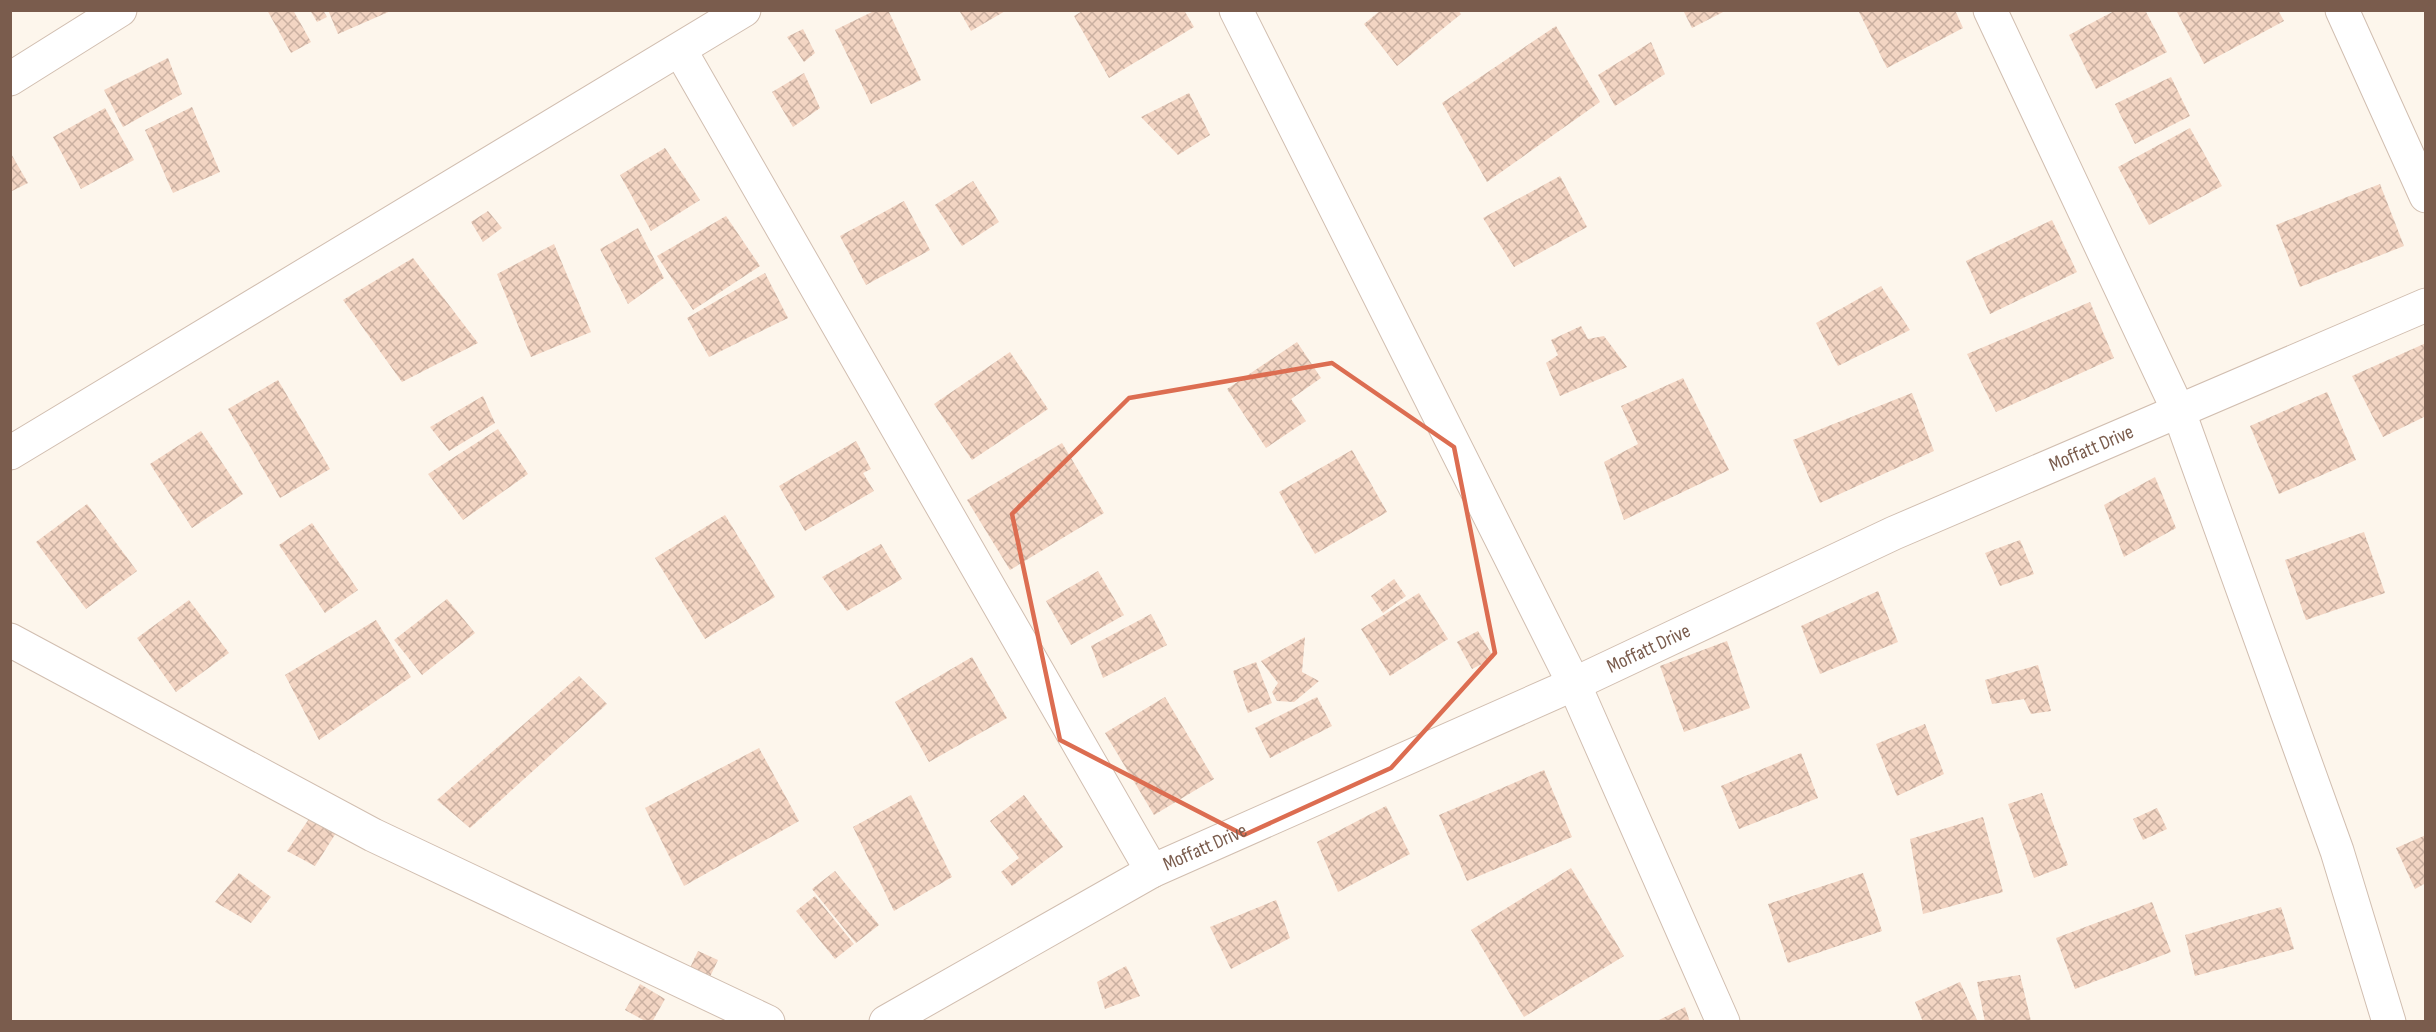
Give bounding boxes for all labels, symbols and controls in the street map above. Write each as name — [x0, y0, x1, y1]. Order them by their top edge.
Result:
street label: Moffatt Drive — [2046, 420, 2137, 477]
street label: Moffatt Drive — [1603, 619, 1694, 679]
street label: Moffatt Drive — [1159, 818, 1251, 877]

